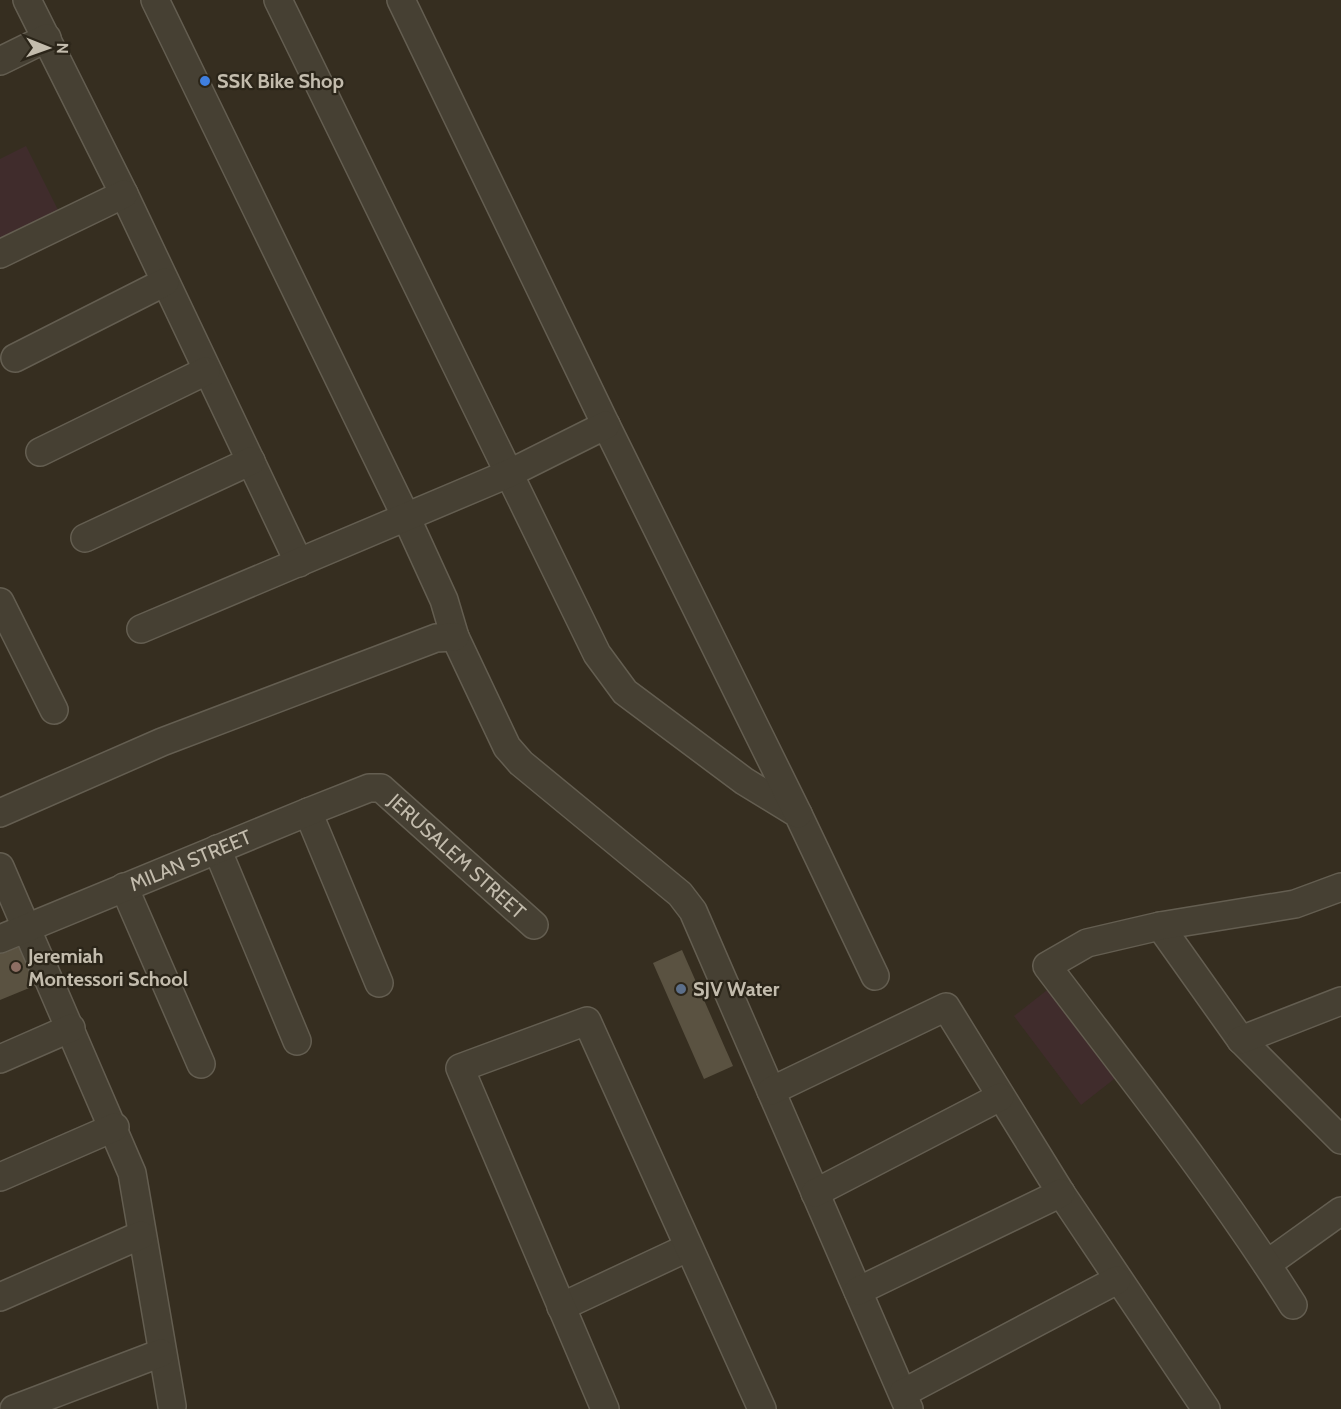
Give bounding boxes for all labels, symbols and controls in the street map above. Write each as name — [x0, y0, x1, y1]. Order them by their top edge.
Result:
north arrow — [18, 18, 78, 78]
text: N — [53, 42, 72, 54]
place label: SSK Bike Shop — [217, 69, 344, 93]
marker: SSK Bike Shop — [198, 74, 212, 88]
street label: JERUSALEM STREET — [383, 788, 531, 924]
street label: MILAN STREET — [126, 825, 255, 896]
place label: Jeremiah Montessori School — [27, 944, 188, 991]
marker: Jeremiah Montessori School — [9, 960, 23, 974]
place label: SJV Water — [693, 977, 780, 1001]
marker: SJV Water — [674, 982, 688, 996]

